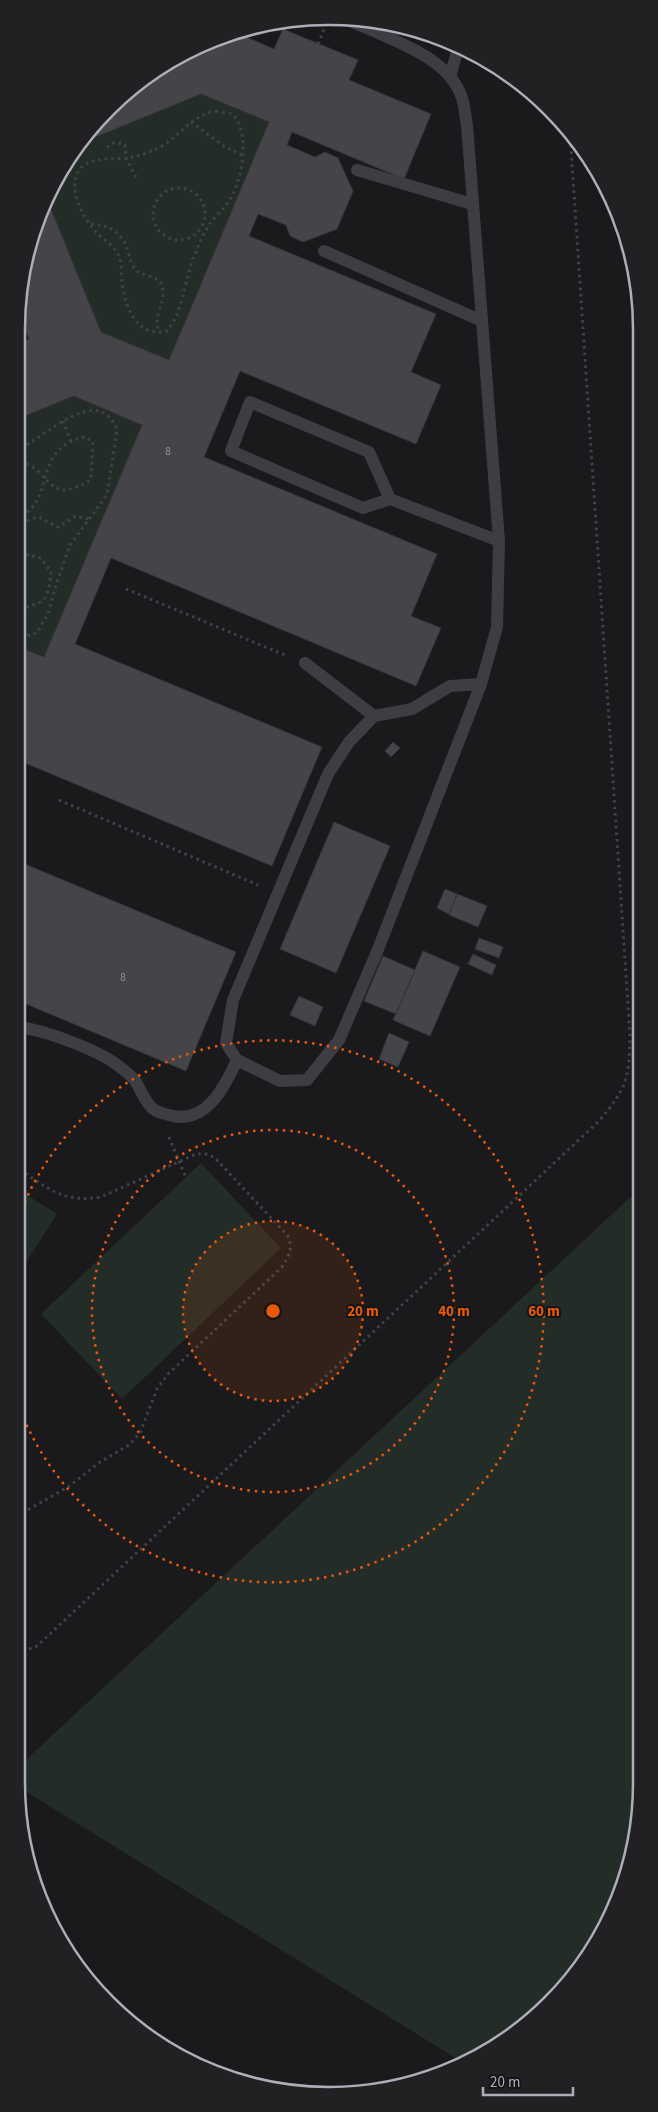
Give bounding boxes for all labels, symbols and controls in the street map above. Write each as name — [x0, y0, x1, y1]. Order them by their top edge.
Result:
house number: 8 — [165, 444, 171, 459]
house number: 8 — [120, 970, 126, 985]
text: 20 m — [347, 1301, 379, 1322]
text: 40 m — [438, 1301, 470, 1322]
text: 60 m — [528, 1301, 560, 1322]
centre of rings — [264, 1302, 282, 1320]
scale bar — [483, 2064, 573, 2096]
text: 20 m — [490, 2072, 520, 2093]

